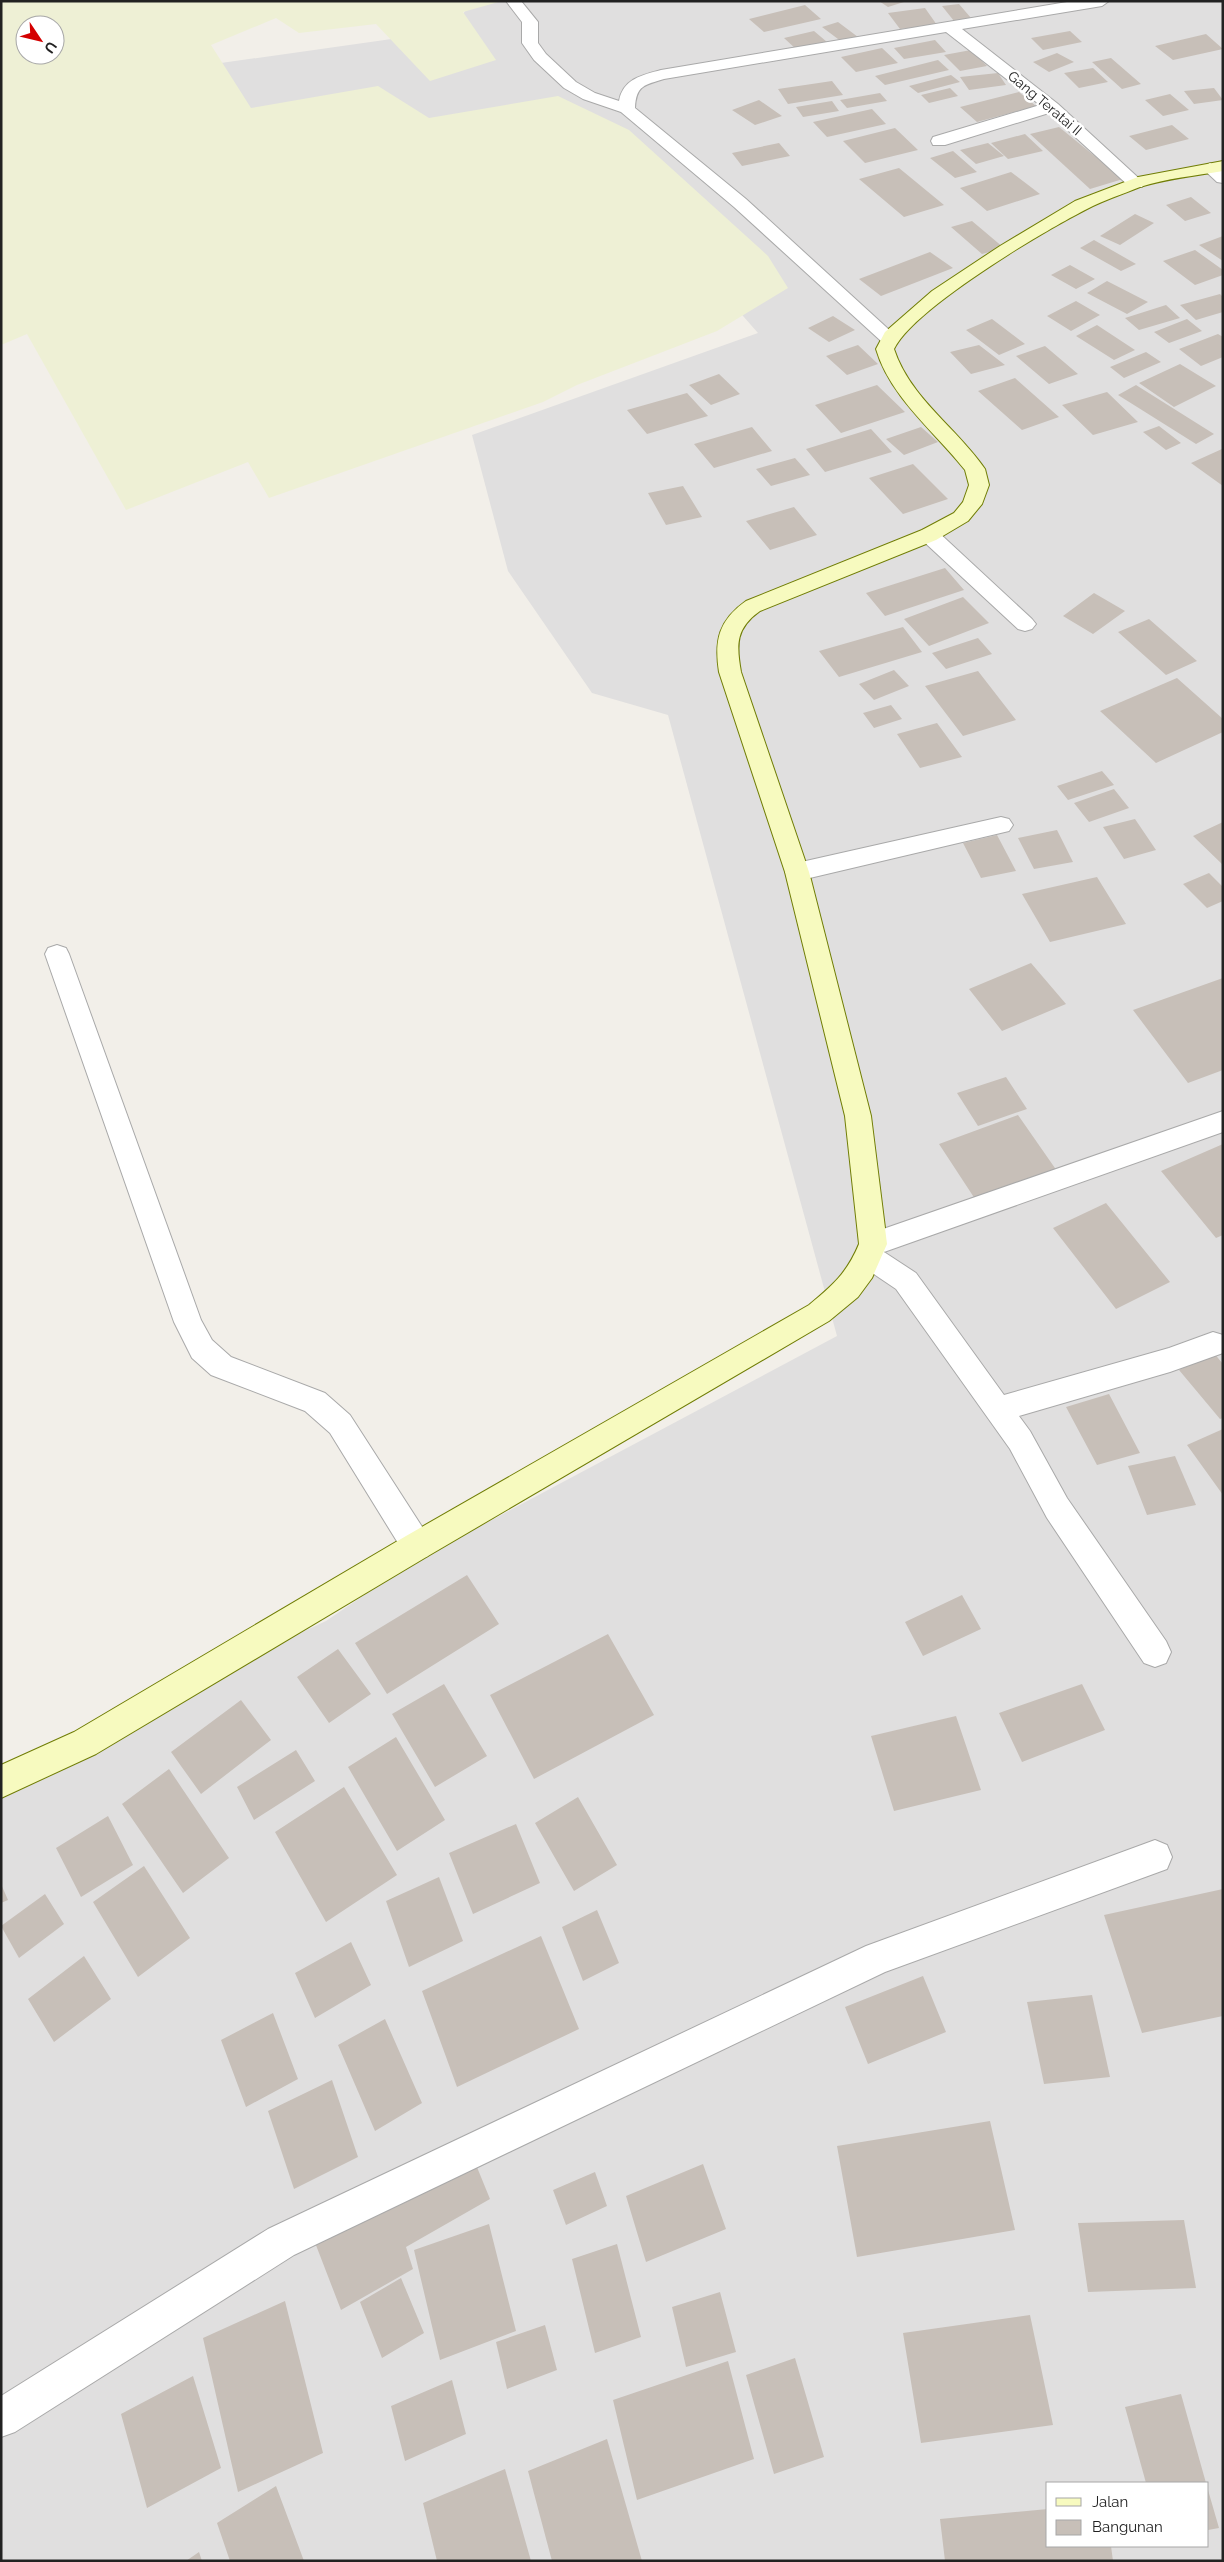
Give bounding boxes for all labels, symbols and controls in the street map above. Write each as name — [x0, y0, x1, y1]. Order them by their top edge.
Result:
north arrow — [15, 15, 65, 65]
text: U — [41, 39, 60, 56]
street label: Gang Teratai II — [1005, 68, 1085, 138]
legend — [1046, 2482, 1209, 2547]
text: Jalan — [1092, 2493, 1128, 2511]
text: Bangunan — [1092, 2518, 1163, 2536]

